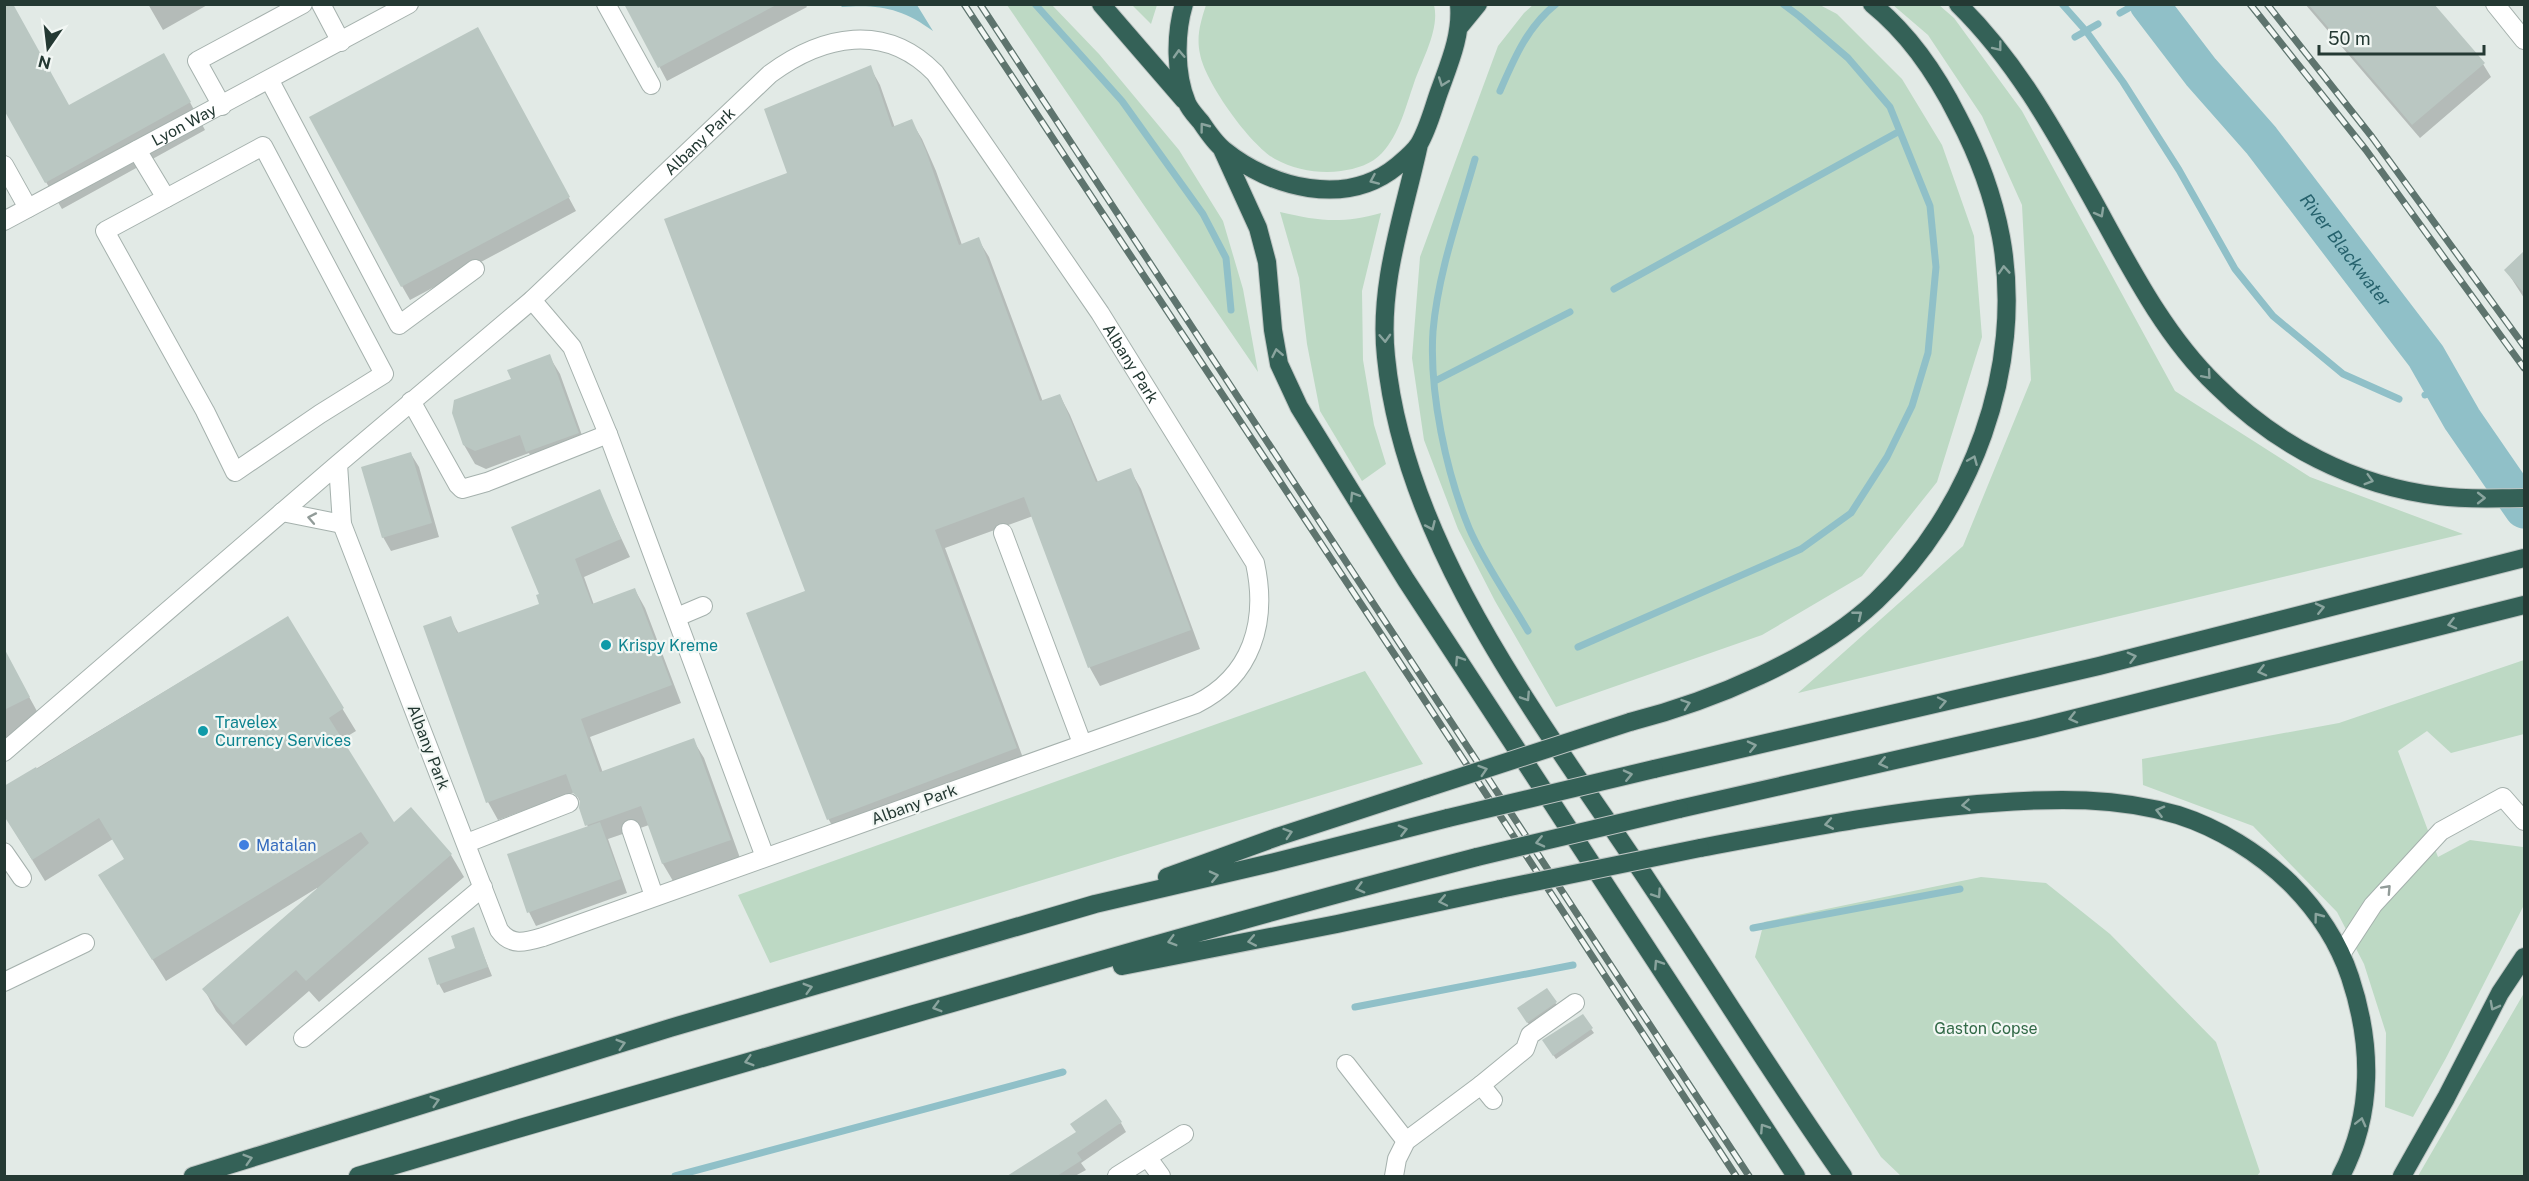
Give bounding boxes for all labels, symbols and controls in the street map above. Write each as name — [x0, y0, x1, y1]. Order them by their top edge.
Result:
north arrow — [18, 18, 78, 78]
scale bar — [2319, 18, 2484, 56]
text: 50 m — [2328, 28, 2371, 49]
one-way arrow — [1990, 40, 2001, 51]
one-way arrow — [1172, 50, 1185, 59]
text: N — [36, 51, 53, 73]
one-way arrow — [1437, 76, 1450, 87]
street label: Lyon Way — [148, 100, 220, 150]
street label: Albany Park — [661, 103, 739, 179]
one-way arrow — [1201, 123, 1212, 134]
one-way arrow — [1369, 173, 1380, 185]
water label: River Blackwater — [2296, 189, 2396, 311]
one-way arrow — [2093, 207, 2104, 217]
one-way arrow — [1998, 265, 2011, 274]
street label: Albany Park — [1099, 320, 1163, 407]
one-way arrow — [1378, 334, 1391, 343]
one-way arrow — [1271, 348, 1284, 358]
one-way arrow — [2200, 368, 2211, 379]
one-way arrow — [1966, 455, 1978, 466]
one-way arrow — [2363, 473, 2373, 485]
one-way arrow — [1350, 492, 1361, 503]
one-way arrow — [2477, 492, 2486, 505]
one-way arrow — [307, 512, 317, 525]
one-way arrow — [1424, 520, 1436, 531]
one-way arrow — [2315, 603, 2325, 616]
one-way arrow — [1851, 612, 1862, 623]
one-way arrow — [2447, 616, 2457, 629]
place label: Krispy Kreme — [618, 636, 718, 655]
marker: Krispy Kreme — [599, 638, 613, 652]
one-way arrow — [2126, 652, 2136, 665]
one-way arrow — [1455, 656, 1466, 667]
one-way arrow — [2258, 663, 2268, 676]
one-way arrow — [1518, 690, 1529, 701]
one-way arrow — [1937, 697, 1947, 710]
one-way arrow — [1680, 699, 1691, 712]
street label: Albany Park — [404, 702, 454, 793]
one-way arrow — [2068, 711, 2078, 724]
place label: Travelex Currency Services — [215, 713, 351, 750]
marker: Travelex Currency Services — [196, 724, 210, 738]
one-way arrow — [1747, 740, 1757, 753]
one-way arrow — [1879, 756, 1889, 769]
one-way arrow — [1477, 765, 1488, 777]
one-way arrow — [1622, 770, 1632, 783]
street label: Albany Park — [869, 780, 960, 829]
one-way arrow — [1962, 798, 1971, 811]
one-way arrow — [2155, 805, 2165, 818]
one-way arrow — [1824, 818, 1833, 830]
one-way arrow — [1398, 824, 1408, 837]
one-way arrow — [1282, 828, 1293, 840]
one-way arrow — [1535, 835, 1545, 848]
place label: Matalan — [256, 836, 317, 855]
marker: Matalan — [237, 838, 251, 852]
one-way arrow — [1208, 871, 1218, 884]
one-way arrow — [1355, 881, 1365, 893]
one-way arrow — [2380, 886, 2391, 896]
one-way arrow — [1650, 887, 1661, 898]
one-way arrow — [1438, 894, 1448, 907]
one-way arrow — [2315, 912, 2326, 923]
one-way arrow — [1167, 934, 1178, 946]
one-way arrow — [1247, 934, 1257, 947]
one-way arrow — [1654, 960, 1665, 971]
one-way arrow — [802, 983, 813, 995]
one-way arrow — [932, 1000, 943, 1012]
one-way arrow — [2490, 1000, 2501, 1010]
park label: Gaston Copse — [1934, 1019, 2038, 1038]
one-way arrow — [615, 1038, 626, 1051]
one-way arrow — [744, 1054, 755, 1066]
one-way arrow — [429, 1096, 440, 1108]
one-way arrow — [2354, 1117, 2367, 1127]
one-way arrow — [1761, 1123, 1772, 1134]
one-way arrow — [243, 1154, 253, 1166]

